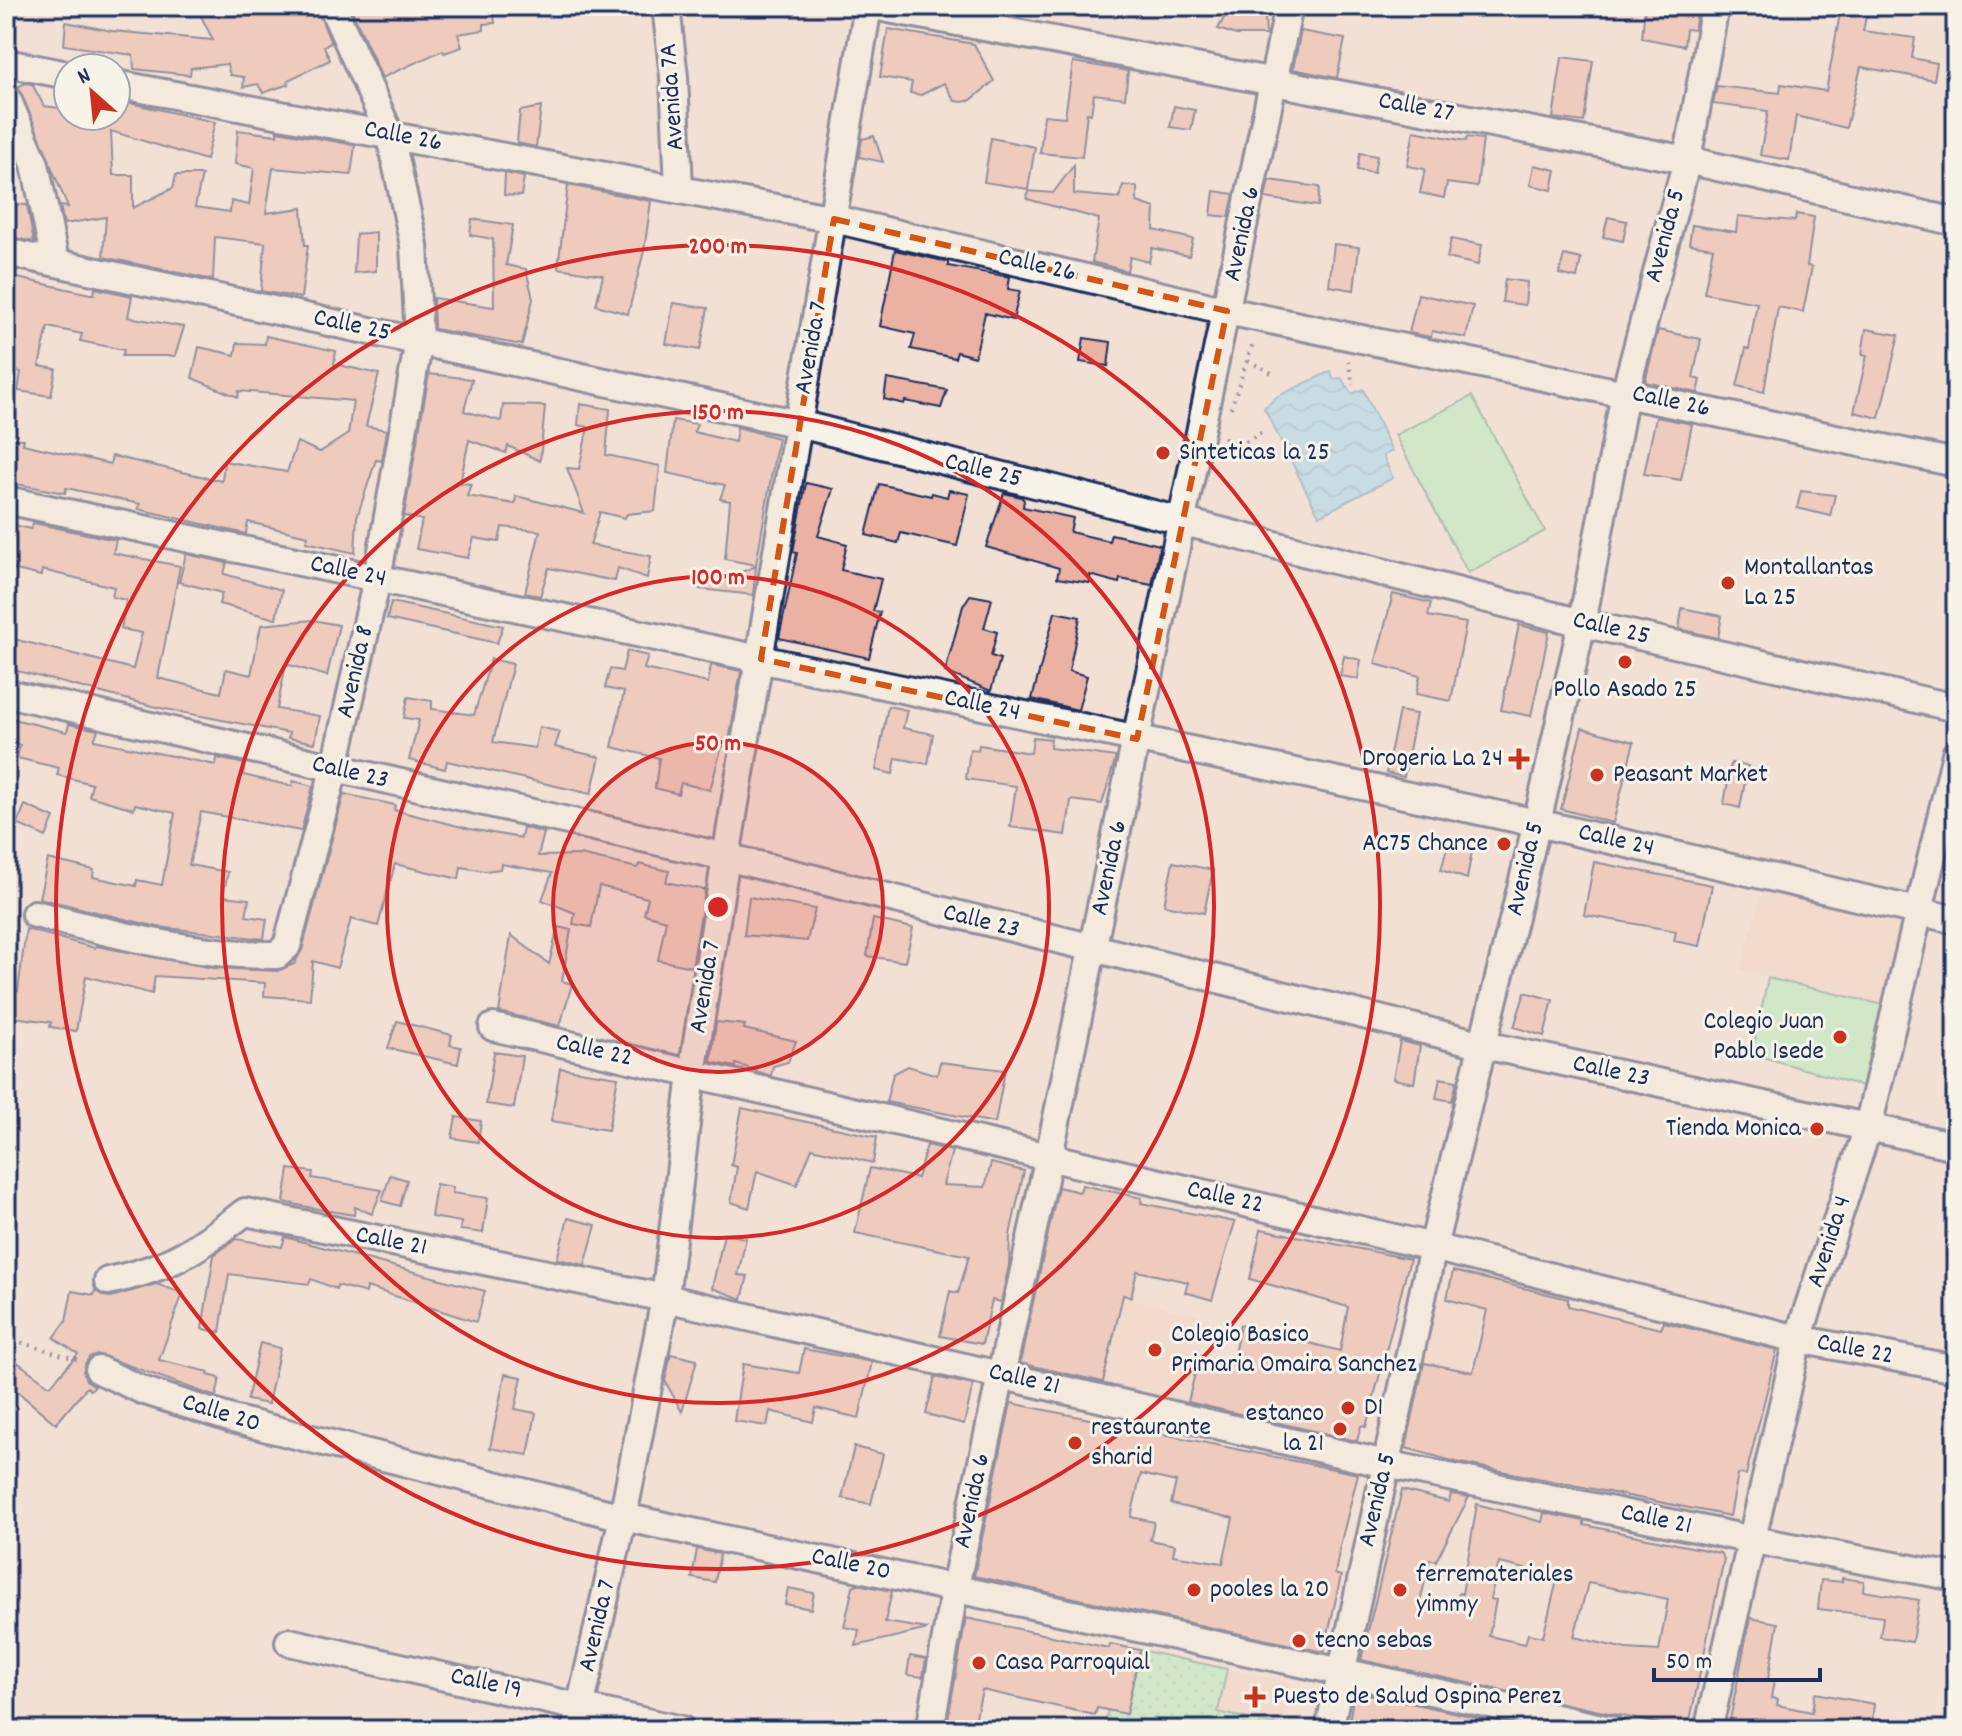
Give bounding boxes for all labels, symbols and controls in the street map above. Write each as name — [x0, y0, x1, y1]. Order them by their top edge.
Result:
street label: Avenida 7A — [651, 42, 695, 152]
north arrow — [52, 52, 132, 132]
text: N — [73, 61, 97, 94]
street label: Calle 27 — [1375, 83, 1457, 133]
street label: Calle 26 — [361, 111, 445, 163]
street label: Avenida 6 — [1215, 183, 1271, 285]
street label: Avenida 5 — [1636, 185, 1696, 287]
text: 200 m — [689, 231, 747, 265]
street label: Calle 26 — [994, 239, 1080, 293]
street label: Avenida 7 — [786, 299, 838, 397]
street label: Calle 25 — [310, 300, 394, 352]
street label: Calle 26 — [1629, 376, 1713, 428]
text: 150 m — [692, 397, 744, 431]
place label: Sinteticas la 25 — [1179, 435, 1330, 472]
street label: Calle 25 — [941, 444, 1025, 498]
marker: Sinteticas la 25 — [1154, 444, 1172, 462]
street label: Calle 24 — [307, 546, 389, 598]
place label: Montallantas La 25 — [1744, 550, 1874, 617]
text: 100 m — [691, 562, 745, 596]
marker: Montallantas La 25 — [1719, 574, 1737, 592]
street label: Calle 25 — [1569, 602, 1653, 656]
street label: Avenida 8 — [327, 622, 385, 722]
marker: Pollo Asado 25 — [1616, 653, 1634, 671]
place label: Pollo Asado 25 — [1553, 672, 1697, 709]
street label: Calle 24 — [941, 680, 1023, 732]
text: 50 m — [695, 728, 741, 762]
place label: Drogeria La 24 — [1362, 741, 1503, 778]
street label: Calle 23 — [308, 746, 392, 800]
marker: Drogeria La 24 — [1510, 750, 1528, 768]
place label: Peasant Market — [1613, 757, 1768, 794]
marker: Peasant Market — [1588, 766, 1606, 784]
street label: Calle 24 — [1574, 814, 1658, 868]
street label: Avenida 6 — [1082, 817, 1138, 919]
street label: Avenida 5 — [1497, 818, 1555, 920]
place label: AC75 Chance — [1362, 826, 1488, 863]
marker: AC75 Chance — [1495, 835, 1513, 853]
centre of rings — [704, 893, 732, 921]
street label: Calle 23 — [939, 895, 1023, 949]
street label: Avenida 7 — [680, 938, 732, 1036]
place label: Colegio Juan Pablo 1sede — [1703, 1004, 1824, 1071]
street label: Calle 22 — [552, 1024, 636, 1078]
marker: Colegio Juan Pablo 1sede — [1831, 1028, 1849, 1046]
street label: Calle 23 — [1569, 1046, 1653, 1098]
place label: Tienda Monica — [1666, 1111, 1802, 1148]
marker: Tienda Monica — [1808, 1120, 1826, 1138]
street label: Calle 22 — [1183, 1171, 1267, 1225]
street label: Avenida 4 — [1798, 1191, 1862, 1293]
street label: Calle 21 — [352, 1217, 430, 1267]
place label: Colegio Basico Primaria Omaira Sanchez — [1171, 1317, 1417, 1384]
street label: Calle 22 — [1813, 1324, 1897, 1376]
marker: Colegio Basico Primaria Omaira Sanchez — [1146, 1341, 1164, 1359]
street label: Calle 21 — [985, 1354, 1063, 1406]
street label: Calle 20 — [177, 1385, 265, 1443]
place label: D1 — [1364, 1390, 1383, 1427]
place label: estanco la 21 — [1246, 1396, 1324, 1463]
marker: D1 — [1339, 1399, 1357, 1417]
place label: restaurante sharid — [1091, 1410, 1211, 1477]
marker: estanco la 21 — [1331, 1420, 1349, 1438]
marker: restaurante sharid — [1066, 1434, 1084, 1452]
street label: Avenida 5 — [1349, 1449, 1407, 1551]
street label: Avenida 6 — [945, 1450, 1001, 1552]
street label: Calle 21 — [1617, 1494, 1695, 1546]
street label: Calle 20 — [808, 1539, 894, 1591]
place label: ferremateriales yimmy — [1416, 1557, 1574, 1624]
place label: pooles la 20 — [1210, 1572, 1330, 1609]
street label: Avenida 7 — [569, 1576, 627, 1676]
marker: pooles la 20 — [1185, 1581, 1203, 1599]
marker: ferremateriales yimmy — [1391, 1581, 1409, 1599]
place label: tecno sebas — [1315, 1623, 1433, 1660]
marker: tecno sebas — [1290, 1632, 1308, 1650]
scale bar — [1654, 1632, 1820, 1682]
place label: Casa Parroquial — [995, 1645, 1150, 1682]
text: 50 m — [1666, 1646, 1712, 1680]
marker: Casa Parroquial — [970, 1654, 988, 1672]
street label: Calle 19 — [447, 1658, 525, 1710]
place label: Puesto de Salud Ospina Perez — [1273, 1679, 1561, 1716]
marker: Puesto de Salud Ospina Perez — [1244, 1686, 1266, 1708]

